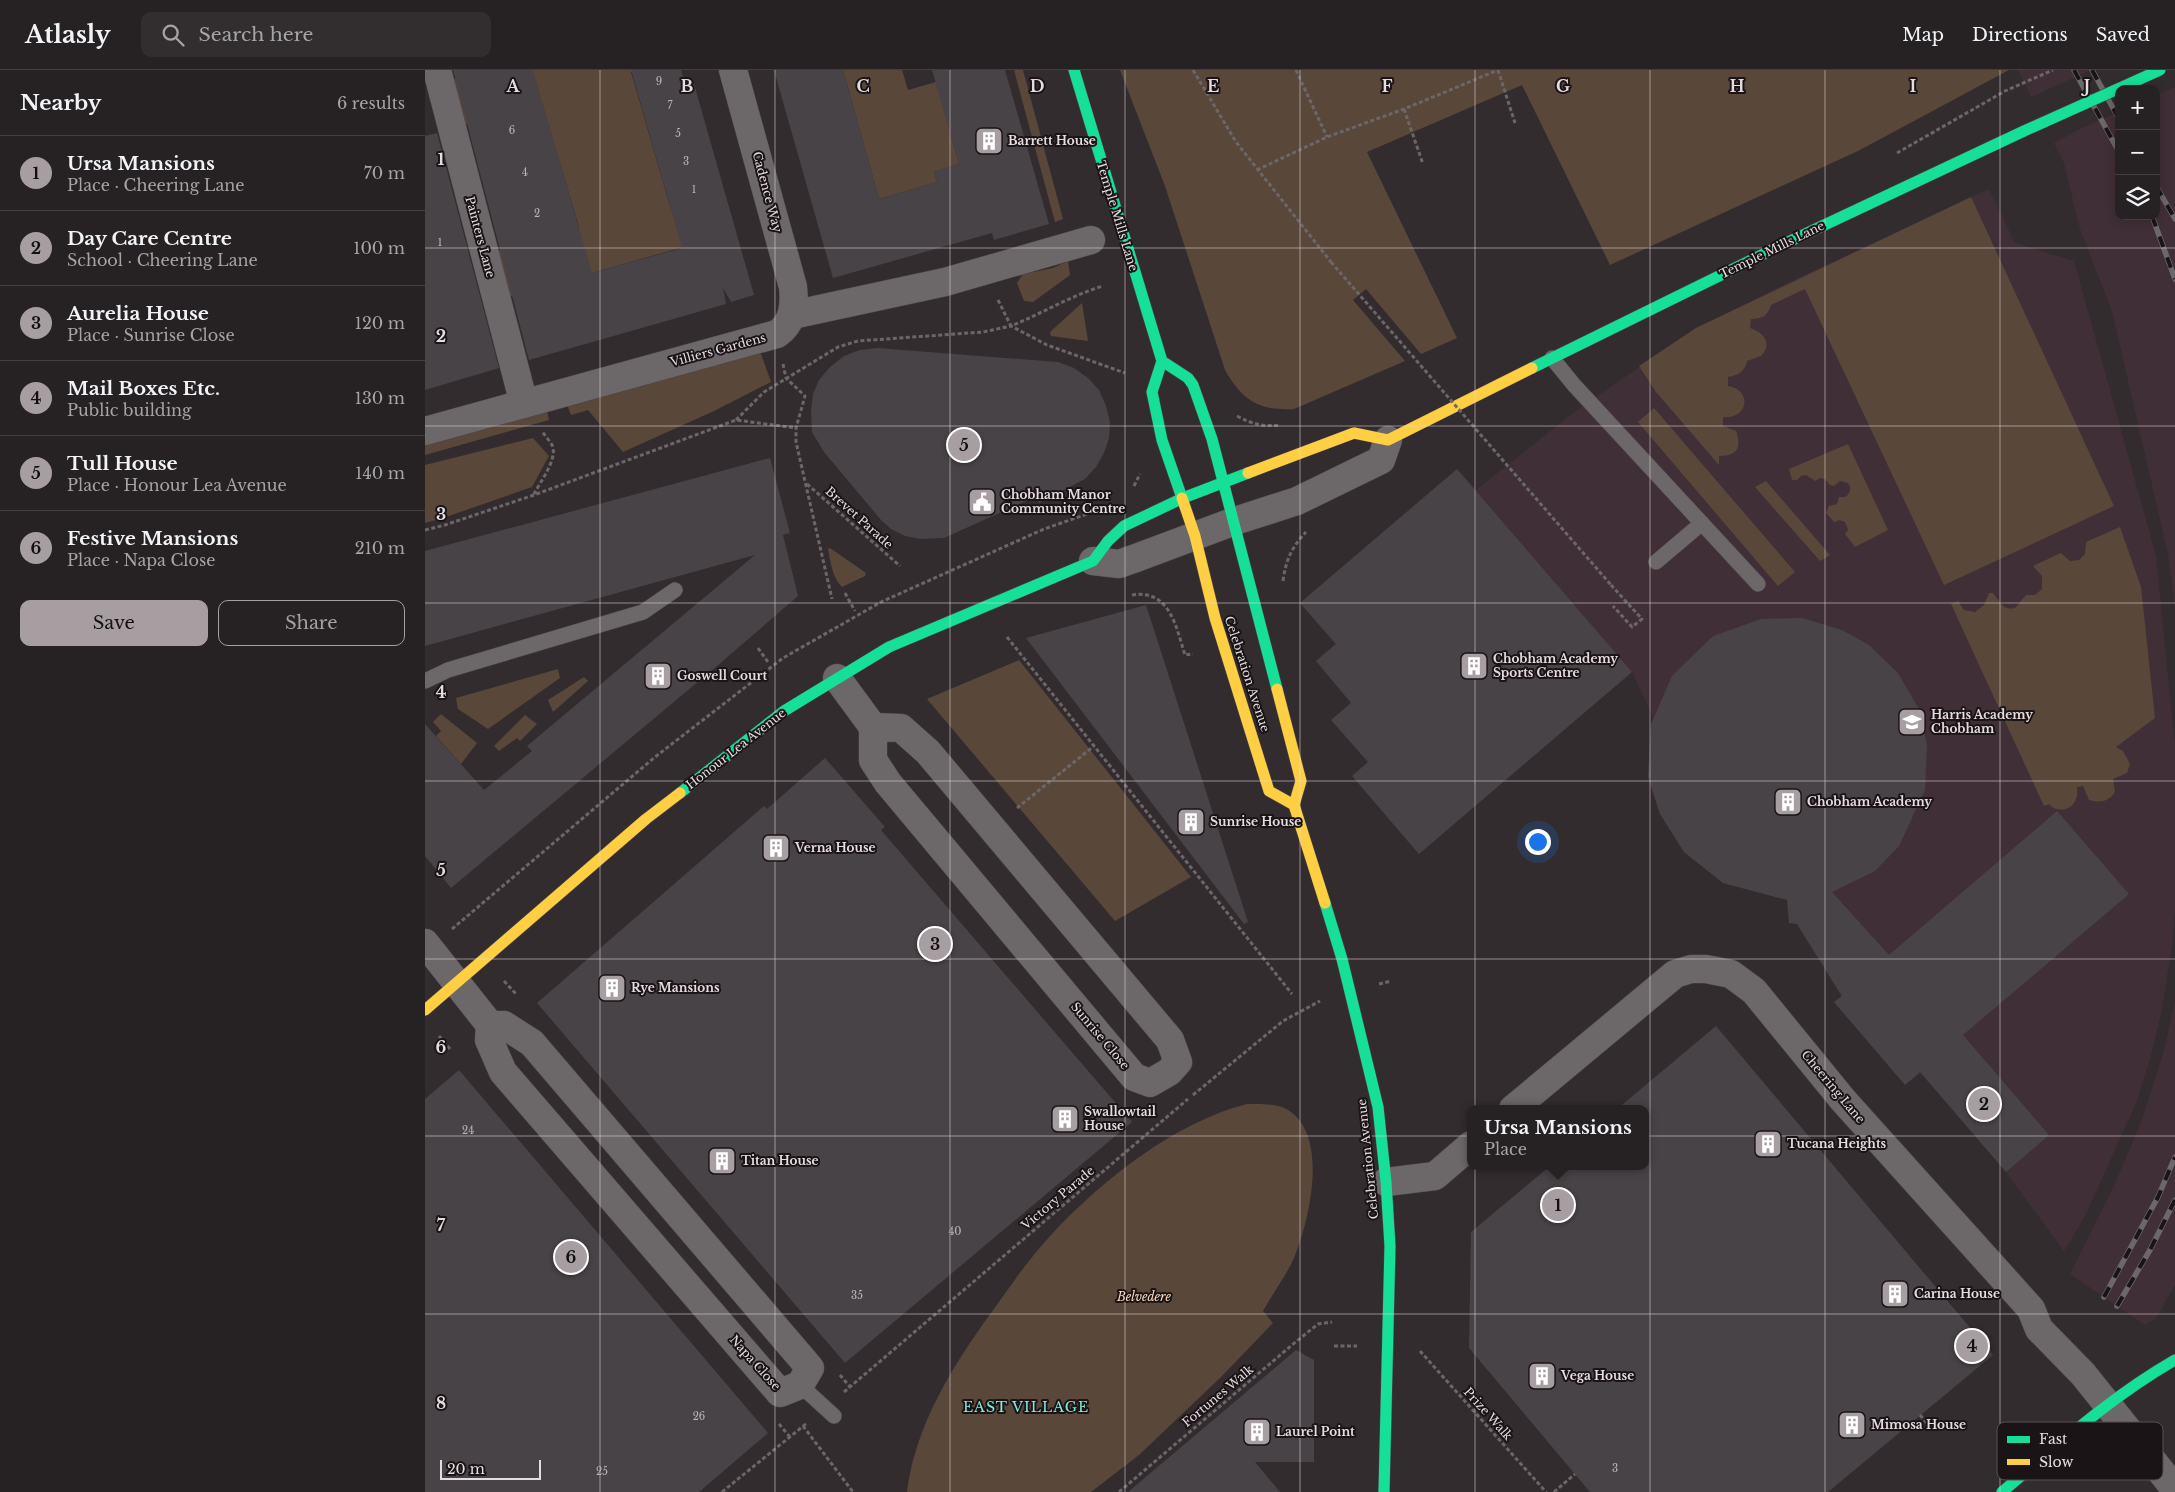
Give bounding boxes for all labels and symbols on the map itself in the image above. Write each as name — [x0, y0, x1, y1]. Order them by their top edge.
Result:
house number: 9 — [656, 75, 662, 88]
text: A — [506, 76, 521, 96]
text: B — [681, 76, 694, 96]
text: C — [856, 76, 870, 96]
text: D — [1030, 76, 1044, 96]
text: E — [1207, 76, 1219, 96]
text: F — [1381, 76, 1393, 96]
text: G — [1556, 76, 1570, 96]
text: H — [1729, 76, 1745, 96]
text: I — [1910, 76, 1917, 96]
text: J — [2081, 76, 2090, 96]
house number: 7 — [667, 99, 673, 112]
house number: 6 — [509, 124, 515, 137]
building icon: Barrett House — [974, 126, 1004, 156]
house number: 5 — [675, 127, 681, 140]
place label: Barrett House — [1008, 133, 1096, 148]
text: 1 — [438, 149, 445, 169]
street label: Cadence Way — [750, 150, 786, 234]
house number: 3 — [683, 155, 689, 168]
street label: Temple Mills Lane — [1094, 159, 1141, 273]
house number: 4 — [522, 166, 528, 179]
house number: 1 — [692, 183, 696, 196]
street label: Painters Lane — [462, 195, 499, 279]
house number: 2 — [534, 207, 540, 220]
street label: Temple Mills Lane — [1717, 218, 1827, 281]
house number: 1 — [438, 236, 442, 249]
text: 2 — [436, 326, 446, 346]
street label: Villiers Gardens — [668, 330, 767, 370]
pin: 5 — [948, 426, 980, 464]
street label: Brevet Parade — [823, 483, 896, 552]
public building icon: Chobham Manor Community Centre — [967, 487, 997, 517]
place label: Chobham Manor Community Centre — [1001, 487, 1125, 516]
text: 3 — [436, 504, 446, 524]
street label: Celebration Avenue — [1222, 614, 1273, 734]
building icon: Chobham Academy Sports Centre — [1459, 651, 1489, 681]
place label: Chobham Academy Sports Centre — [1493, 651, 1618, 680]
building icon: Goswell Court — [643, 661, 673, 691]
place label: Goswell Court — [677, 668, 767, 683]
text: 4 — [436, 682, 446, 702]
street label: Honour Lea Avenue — [683, 705, 789, 792]
school or university icon: Harris Academy Chobham — [1897, 707, 1927, 737]
place label: Harris Academy Chobham — [1931, 707, 2033, 736]
building icon: Chobham Academy — [1773, 787, 1803, 817]
place label: Chobham Academy — [1807, 794, 1932, 809]
building icon: Sunrise House — [1176, 807, 1206, 837]
place label: Sunrise House — [1210, 814, 1301, 829]
your location — [1525, 829, 1551, 855]
building icon: Verna House — [761, 833, 791, 863]
place label: Verna House — [794, 840, 876, 855]
text: 5 — [436, 860, 446, 880]
pin: 3 — [919, 925, 951, 963]
building icon: Rye Mansions — [597, 973, 627, 1003]
place label: Rye Mansions — [631, 980, 720, 995]
street label: Sunrise Close — [1068, 999, 1133, 1073]
text: 6 — [436, 1037, 447, 1057]
street label: Cheering Lane — [1798, 1047, 1868, 1126]
pin: 2 — [1968, 1085, 2000, 1123]
street label: Celebration Avenue — [1354, 1098, 1381, 1220]
building icon: Swallowtail House — [1050, 1104, 1080, 1134]
place label: Swallowtail House — [1084, 1104, 1157, 1133]
house number: 24 — [462, 1124, 474, 1137]
building icon: Tucana Heights — [1753, 1129, 1783, 1159]
place label: Tucana Heights — [1787, 1136, 1886, 1151]
building icon: Titan House — [707, 1146, 737, 1176]
place label: Titan House — [741, 1153, 819, 1168]
street label: Victory Parade — [1017, 1163, 1097, 1233]
pin: 1 — [1542, 1186, 1574, 1224]
text: 7 — [437, 1215, 446, 1235]
house number: 40 — [949, 1225, 962, 1238]
pin: 6 — [555, 1238, 587, 1276]
building icon: Carina House — [1880, 1279, 1910, 1309]
place label: Carina House — [1914, 1286, 2000, 1301]
house number: 35 — [851, 1289, 863, 1302]
park label: Belvedere — [1116, 1289, 1171, 1304]
pin: 4 — [1956, 1327, 1988, 1365]
street label: Napa Close — [727, 1332, 784, 1393]
street label: Fortunes Walk — [1179, 1361, 1257, 1430]
building icon: Vega House — [1527, 1361, 1557, 1391]
place label: Vega House — [1560, 1368, 1634, 1383]
street label: Prize Walk — [1461, 1384, 1516, 1443]
text: 8 — [436, 1393, 446, 1413]
district label: EAST VILLAGE — [963, 1398, 1089, 1416]
house number: 26 — [693, 1410, 705, 1423]
building icon: Mimosa House — [1837, 1410, 1867, 1440]
building icon: Laurel Point — [1242, 1417, 1272, 1447]
place label: Mimosa House — [1871, 1417, 1966, 1432]
legend — [1997, 1422, 2163, 1480]
place label: Laurel Point — [1276, 1424, 1355, 1439]
text: Fast — [2039, 1430, 2068, 1448]
text: Slow — [2039, 1453, 2073, 1471]
scale bar — [440, 1457, 541, 1480]
house number: 3 — [1612, 1462, 1618, 1475]
house number: 25 — [596, 1465, 608, 1478]

